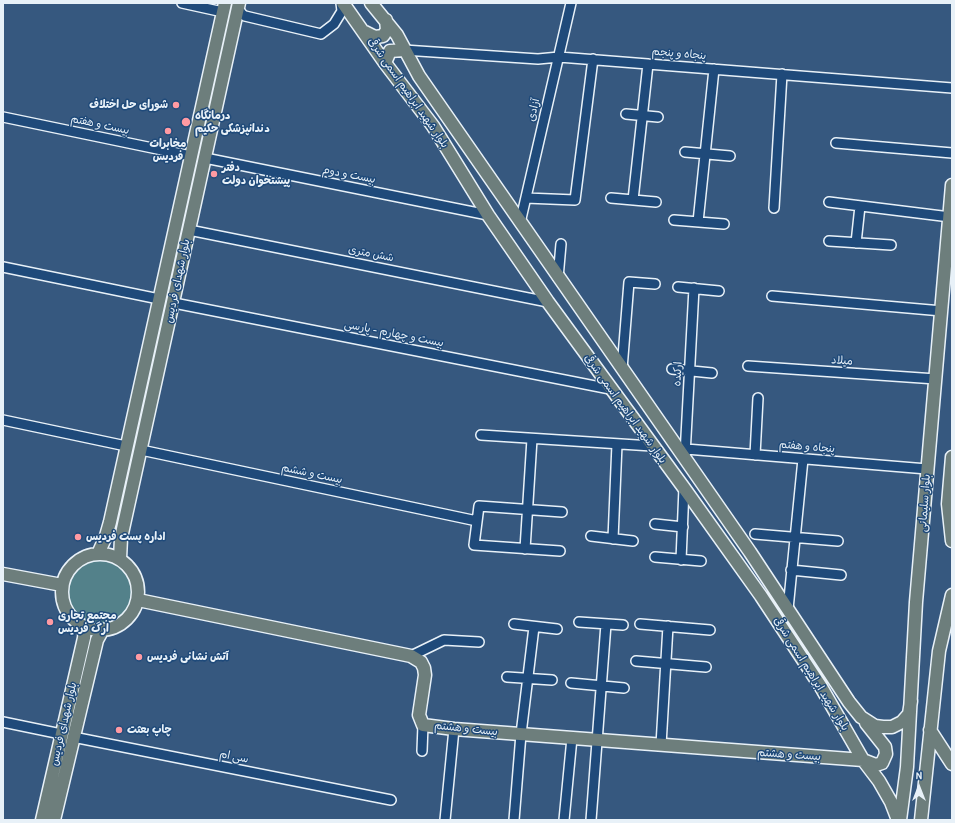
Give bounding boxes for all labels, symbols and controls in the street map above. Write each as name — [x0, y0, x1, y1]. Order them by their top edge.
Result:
street label: بلوار شهید ابراهیم اسمی شرقی — [365, 35, 451, 151]
street label: پنجاه و پنجم — [651, 45, 707, 63]
street label: آزادی — [525, 97, 543, 123]
place label: شورای حل اختلاف — [89, 98, 168, 112]
marker: شورای حل اختلاف — [171, 100, 181, 110]
place label: درمانگاه دندانپزشکی حکیم — [195, 109, 270, 135]
street label: بیست و هفتم — [69, 112, 131, 138]
marker: درمانگاه دندانپزشکی حکیم — [180, 116, 192, 128]
marker: مخابرات فردیس — [163, 126, 173, 136]
place label: مخابرات فردیس — [150, 137, 186, 163]
place label: دفتر پیشتخوان دولت — [222, 161, 290, 187]
street label: بیست و دوم — [321, 163, 377, 187]
marker: دفتر پیشتخوان دولت — [209, 169, 219, 179]
street label: بلوار شهدای فردیس — [163, 238, 193, 324]
street label: شش متری — [347, 243, 395, 265]
street label: بیست و چهارم - پارسی — [343, 318, 445, 350]
street label: بلوار شهید ابراهیم اسمی شرقی — [581, 352, 669, 466]
street label: میلاد — [831, 354, 853, 368]
street label: ارکیده — [671, 361, 685, 387]
street label: پنجاه و هفتم — [779, 438, 835, 456]
street label: بیست و ششم — [280, 461, 344, 487]
street label: بلوار سلیمانی — [916, 474, 934, 532]
place label: اداره پست فردیس — [86, 530, 165, 544]
marker: اداره پست فردیس — [73, 532, 83, 542]
place label: مجتمع تجاری ارگ فردیس — [58, 609, 117, 635]
street label: بلوار شهید ابراهیم اسمی شرقی — [770, 615, 852, 733]
marker: مجتمع تجاری ارگ فردیس — [45, 617, 55, 627]
place label: آتش نشانی فردیس — [147, 650, 228, 664]
marker: آتش نشانی فردیس — [134, 652, 144, 662]
street label: بلوار شهدای فردیس — [48, 681, 80, 767]
street label: بیست و هشتم — [434, 719, 498, 739]
place label: چاپ بعثت — [127, 723, 172, 737]
marker: چاپ بعثت — [114, 725, 124, 735]
street label: بیست و هشتم — [757, 746, 821, 764]
street label: سی ام — [218, 748, 250, 766]
north arrow — [899, 767, 939, 807]
text: N — [916, 768, 922, 782]

